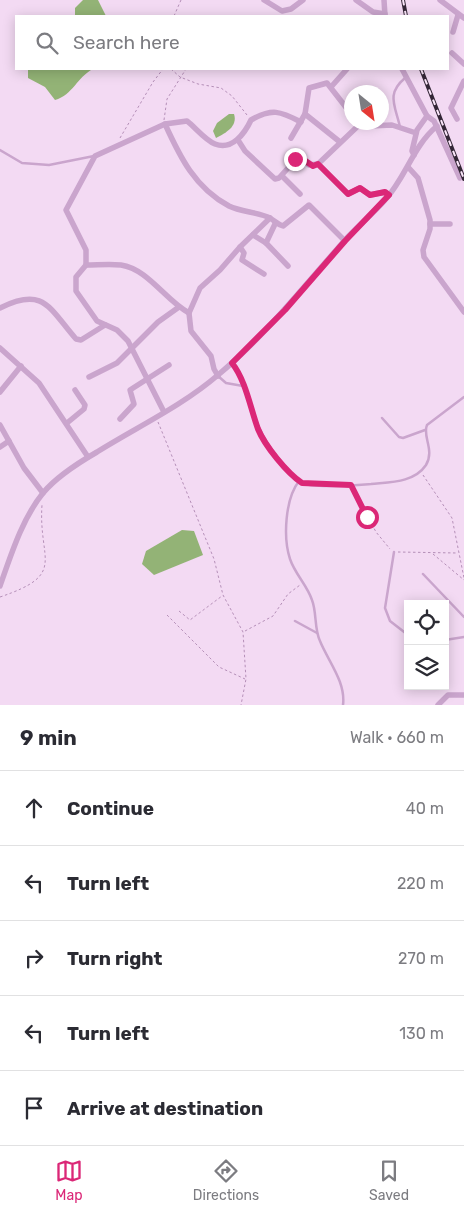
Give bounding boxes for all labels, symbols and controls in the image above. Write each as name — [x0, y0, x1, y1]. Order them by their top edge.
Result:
search box — [15, 15, 449, 70]
icon: search — [33, 29, 61, 57]
text: Search here — [73, 31, 180, 54]
north arrow — [344, 85, 389, 130]
route end — [284, 148, 307, 171]
route start — [356, 506, 379, 529]
map controls — [404, 600, 449, 690]
button: locate — [404, 600, 449, 645]
button: layers — [404, 645, 449, 690]
text: 9 min — [20, 725, 77, 750]
text: Walk · 660 m — [350, 728, 444, 747]
icon: ahead — [20, 794, 48, 822]
text: Continue — [67, 797, 154, 820]
text: 40 m — [406, 799, 444, 818]
icon: left — [20, 869, 48, 897]
text: Turn left — [67, 872, 149, 895]
text: 220 m — [397, 874, 444, 893]
icon: right — [20, 944, 48, 972]
text: Turn right — [67, 947, 162, 970]
text: 270 m — [398, 949, 444, 968]
icon: left — [20, 1019, 48, 1047]
text: Turn left — [67, 1022, 149, 1045]
text: 130 m — [399, 1024, 444, 1043]
icon: arrive — [20, 1094, 48, 1122]
text: Arrive at destination — [67, 1097, 263, 1120]
tab: Map — [55, 1157, 83, 1204]
tab: Directions — [193, 1157, 259, 1204]
tab: Saved — [369, 1157, 409, 1204]

